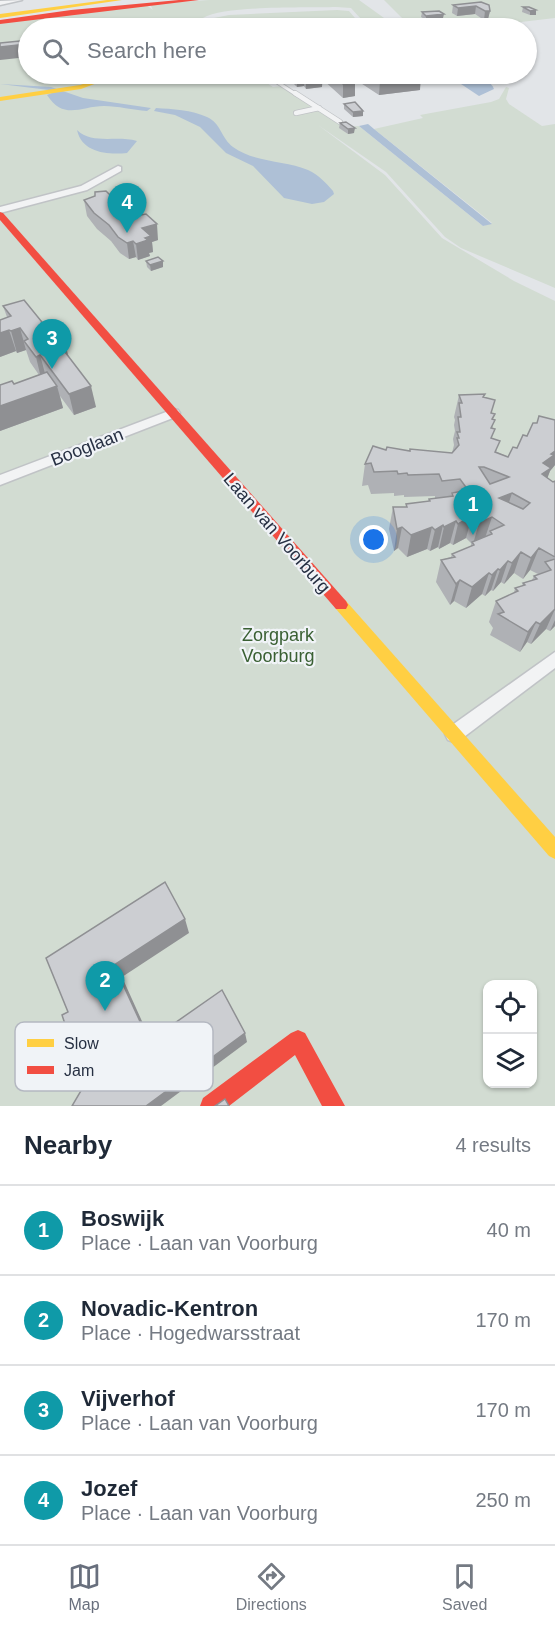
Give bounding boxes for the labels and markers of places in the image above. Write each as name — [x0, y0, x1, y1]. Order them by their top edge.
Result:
pin: 4 — [108, 184, 146, 233]
pin: 3 — [32, 320, 72, 369]
pin: 1 — [454, 486, 492, 535]
pin: 2 — [86, 962, 124, 1011]

